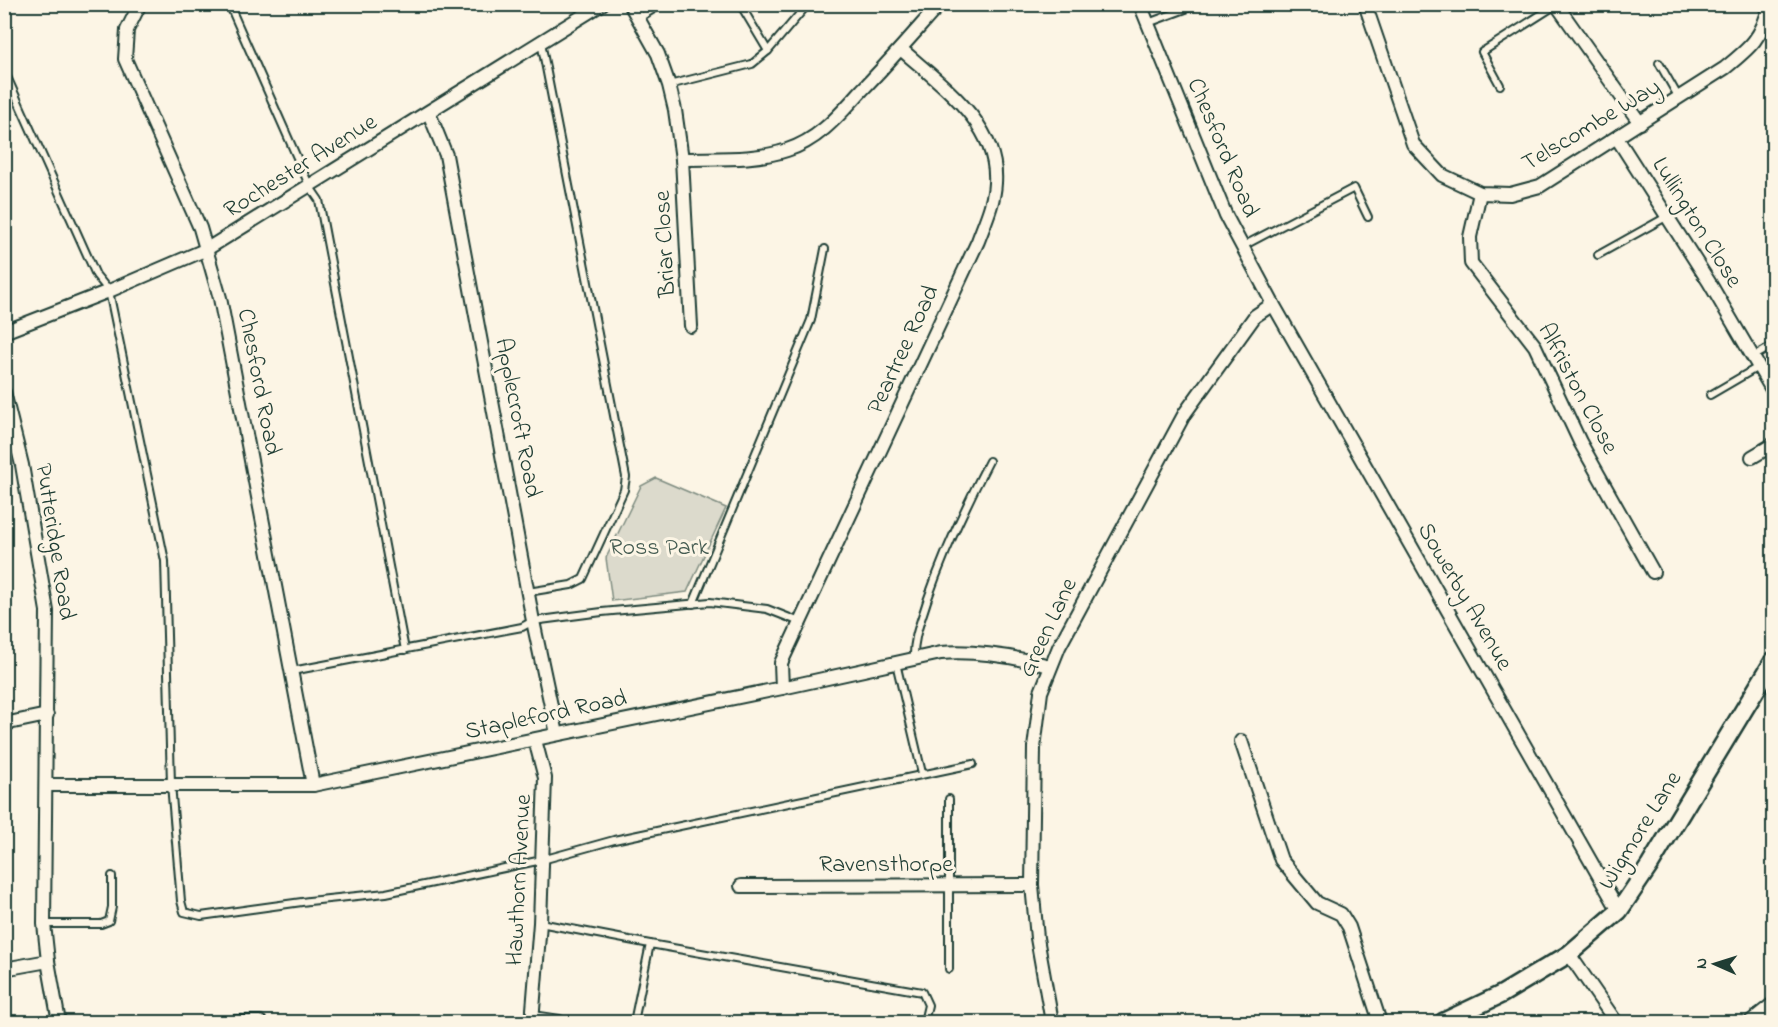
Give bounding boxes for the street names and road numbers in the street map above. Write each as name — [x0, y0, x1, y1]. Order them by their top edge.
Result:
street label: Telscombe Way — [1516, 71, 1669, 182]
street label: Chesford Road — [1177, 73, 1267, 224]
street label: Rochester Avenue — [218, 106, 385, 228]
street label: Lullington Close — [1642, 151, 1750, 295]
street label: Briar Close — [646, 189, 686, 299]
street label: Peartree Road — [859, 279, 949, 420]
street label: Chesford Road — [227, 306, 289, 459]
street label: Alfriston Close — [1528, 317, 1626, 461]
street label: Applecroft Road — [484, 335, 550, 501]
street label: Putteridge Road — [24, 461, 84, 623]
street label: Sowerby Avenue — [1407, 517, 1521, 678]
street label: Green Lane — [1011, 572, 1087, 684]
street label: Stapleford Road — [462, 682, 631, 750]
street label: Wigmore Lane — [1590, 764, 1692, 897]
street label: Hawthorn Avenue — [498, 793, 542, 967]
street label: Ravensthorpe — [819, 848, 953, 883]

